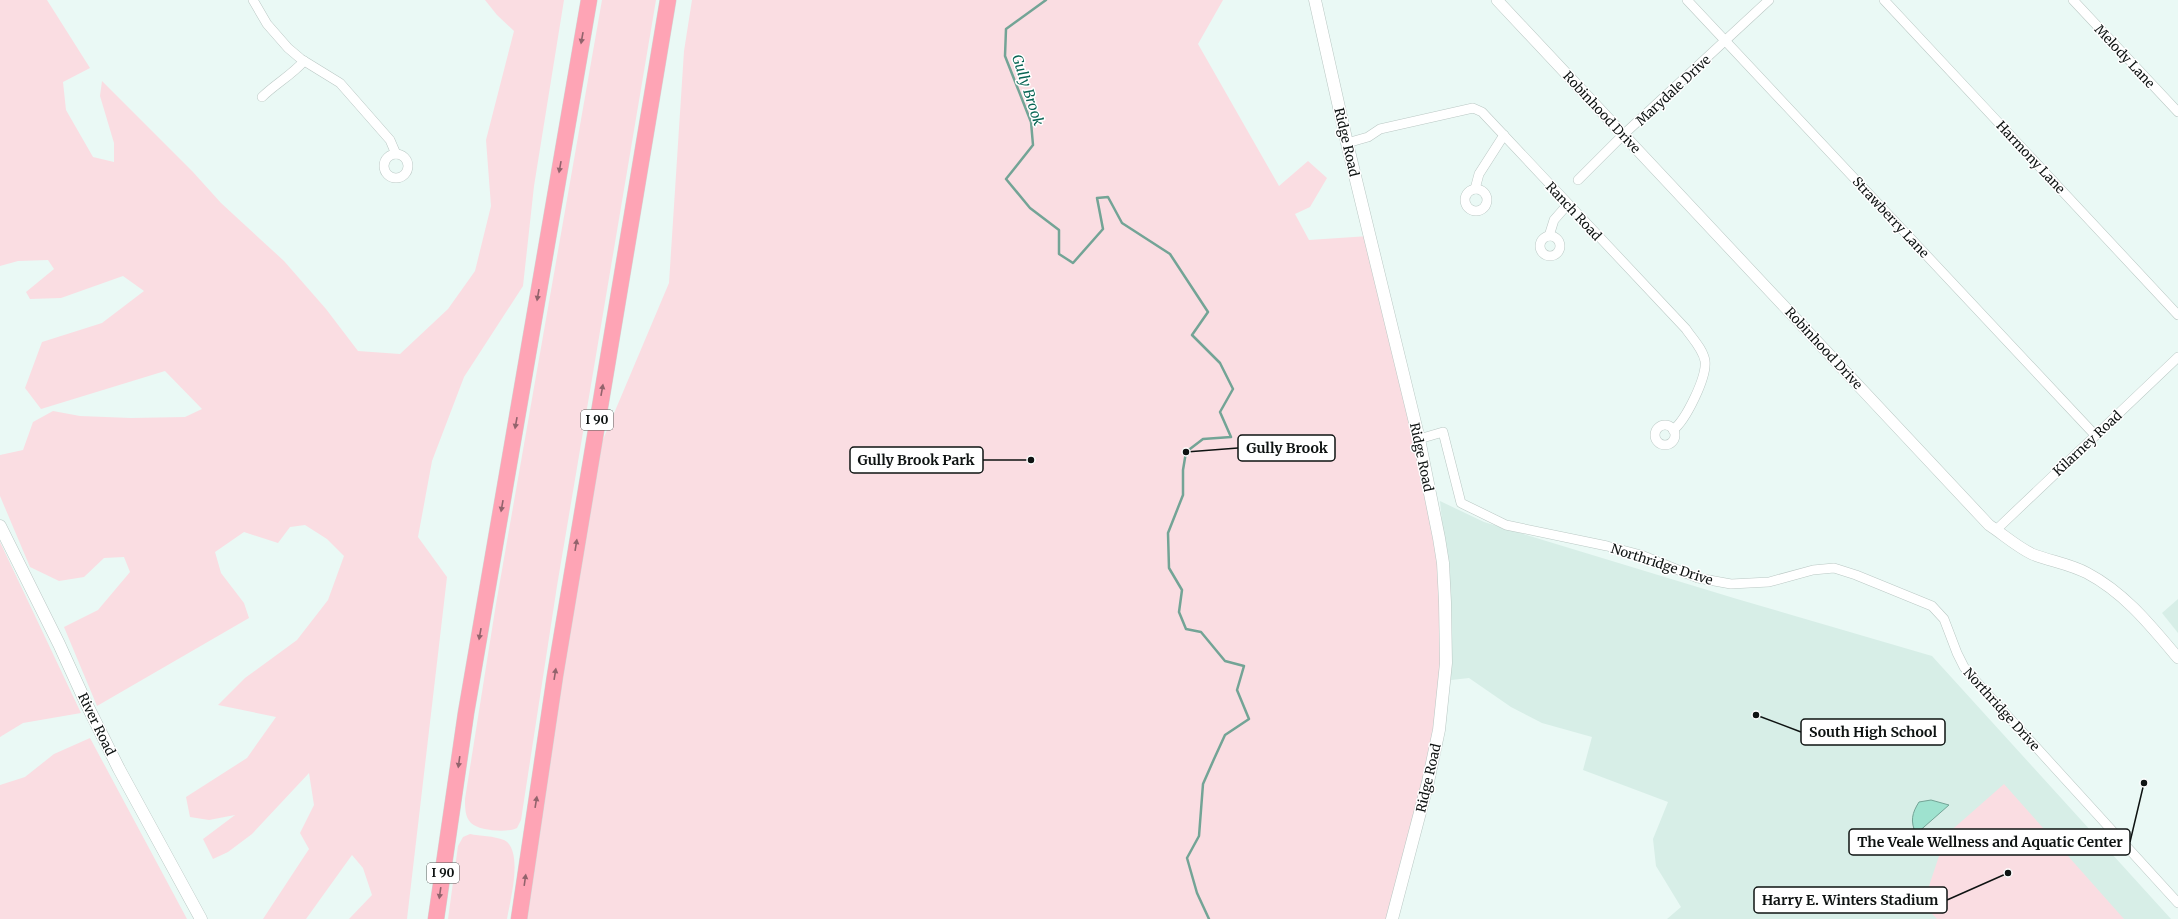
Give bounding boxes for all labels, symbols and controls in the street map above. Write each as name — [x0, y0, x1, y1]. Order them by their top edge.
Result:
street label: Melody Lane — [2091, 21, 2159, 92]
one-way arrow — [579, 32, 585, 45]
street label: Marydale Drive — [1632, 51, 1714, 129]
water label: Gully Brook — [1008, 52, 1048, 128]
street label: Robinhood Drive — [1559, 68, 1644, 157]
street label: Ridge Road — [1330, 106, 1363, 178]
street label: Harmony Lane — [1993, 117, 2069, 197]
one-way arrow — [557, 160, 563, 173]
street label: Strawberry Lane — [1849, 173, 1933, 262]
street label: Ranch Road — [1542, 178, 1605, 244]
one-way arrow — [535, 289, 541, 301]
street label: Robinhood Drive — [1781, 304, 1866, 393]
one-way arrow — [599, 383, 605, 396]
street label: Kilarney Road — [2049, 407, 2125, 480]
road number: I 90 — [581, 410, 613, 430]
one-way arrow — [513, 417, 519, 429]
street label: Ridge Road — [1406, 421, 1437, 493]
callout: Gully Brook — [1238, 435, 1335, 461]
text: Gully Brook — [1246, 439, 1329, 457]
callout: Gully Brook Park — [850, 447, 983, 473]
text: Gully Brook Park — [857, 451, 975, 469]
one-way arrow — [499, 500, 505, 512]
one-way arrow — [573, 539, 579, 552]
street label: Northridge Drive — [1609, 540, 1715, 589]
one-way arrow — [477, 628, 483, 640]
street label: Northridge Drive — [1960, 664, 2044, 755]
one-way arrow — [552, 668, 558, 680]
street label: River Road — [74, 690, 119, 758]
callout: South High School — [1801, 719, 1945, 745]
text: South High School — [1809, 723, 1937, 741]
street label: Ridge Road — [1412, 742, 1445, 814]
one-way arrow — [456, 756, 462, 768]
one-way arrow — [533, 796, 539, 808]
callout: The Veale Wellness and Aquatic Center — [1849, 829, 2130, 855]
text: The Veale Wellness and Aquatic Center — [1857, 833, 2123, 851]
road number: I 90 — [427, 863, 459, 883]
one-way arrow — [522, 874, 528, 886]
one-way arrow — [437, 887, 443, 899]
callout: Harry E. Winters Stadium — [1754, 887, 1947, 913]
text: Harry E. Winters Stadium — [1762, 891, 1938, 909]

